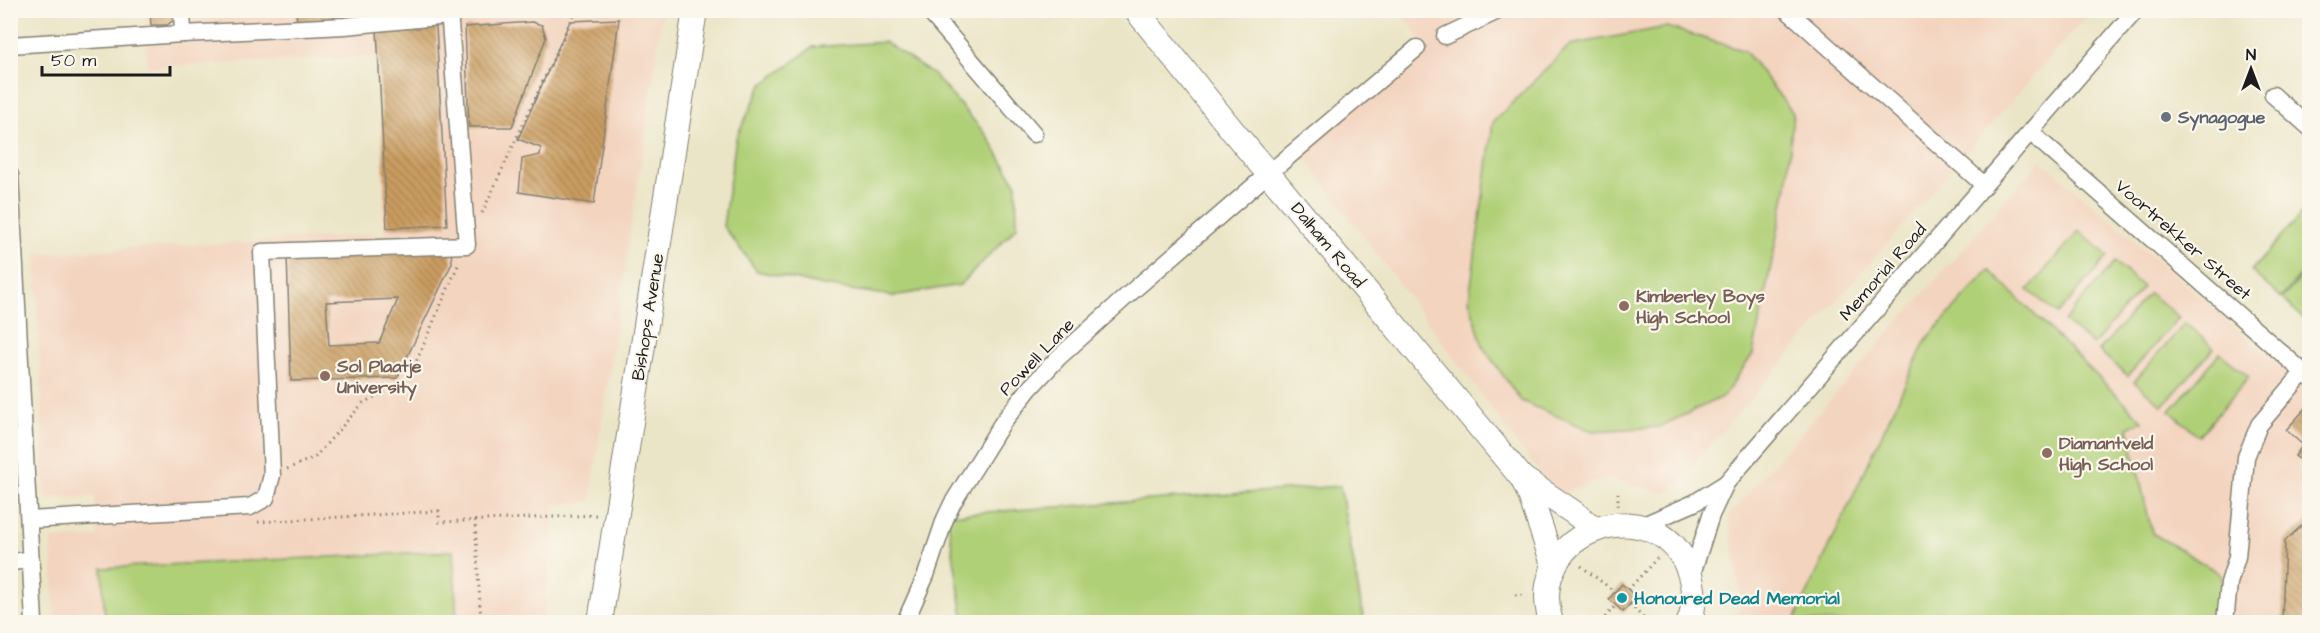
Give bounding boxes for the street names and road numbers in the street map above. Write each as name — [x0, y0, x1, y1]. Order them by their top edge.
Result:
street label: Voortrekker Street — [2110, 174, 2257, 307]
street label: Dalham Road — [1285, 197, 1371, 293]
street label: Memorial Road — [1834, 218, 1932, 326]
street label: Bishops Avenue — [626, 251, 670, 382]
street label: Powell Lane — [994, 312, 1081, 401]

